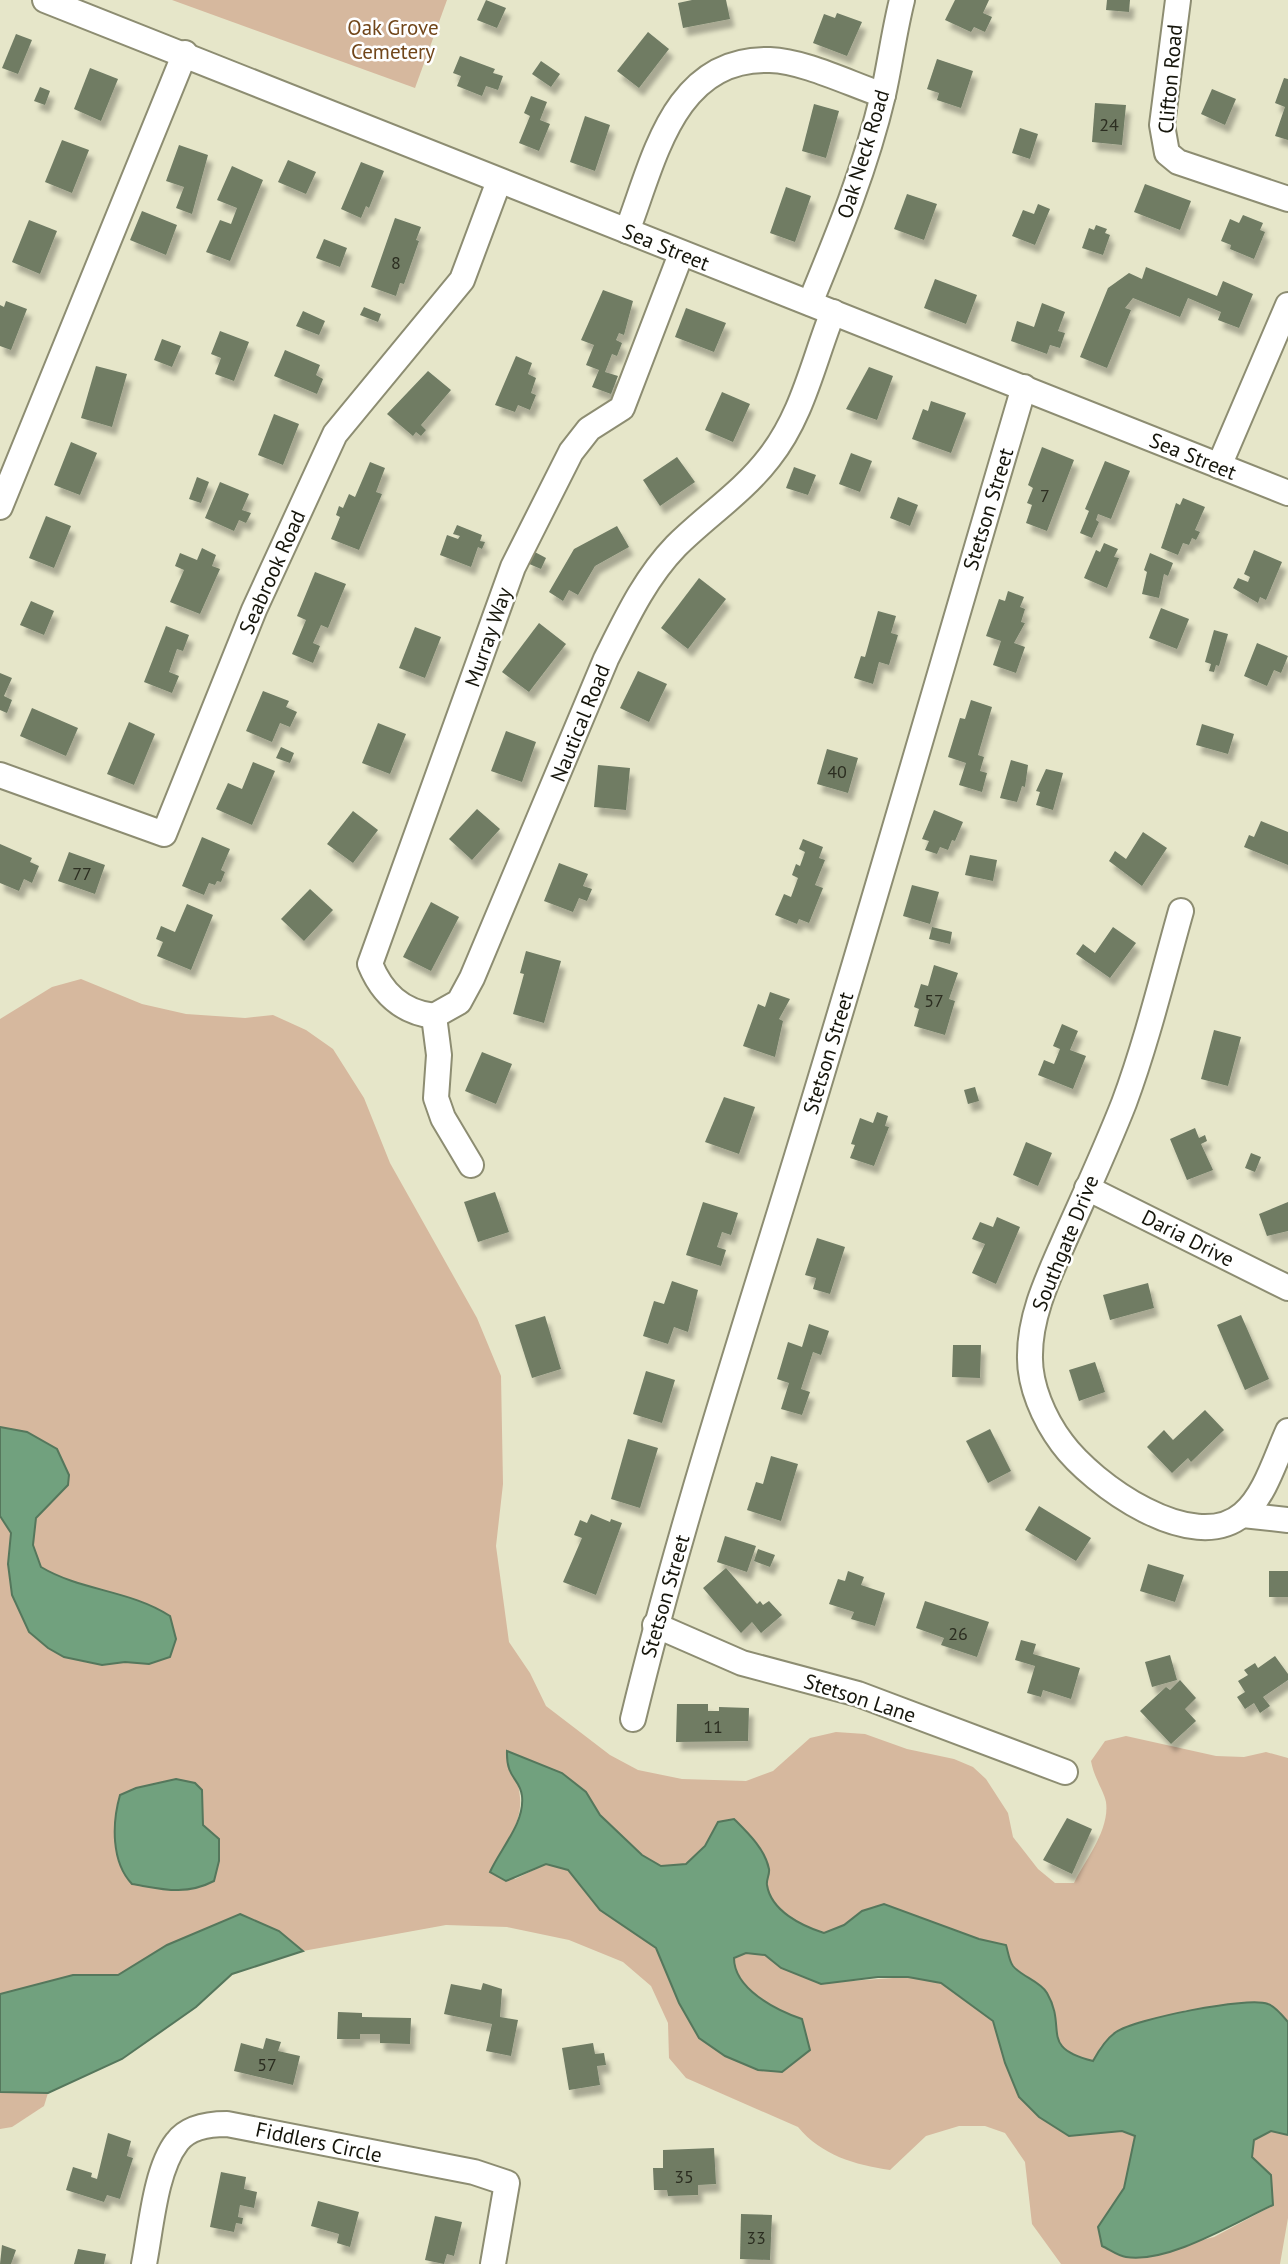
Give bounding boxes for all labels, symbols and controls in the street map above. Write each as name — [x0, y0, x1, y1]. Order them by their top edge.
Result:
park label: Oak Grove Cemetery — [347, 14, 439, 65]
street label: Clifton Road — [1152, 23, 1188, 135]
street label: Oak Neck Road — [831, 86, 895, 222]
house number: 24 — [1099, 113, 1119, 136]
street label: Sea Street — [619, 217, 713, 277]
house number: 8 — [391, 251, 401, 274]
street label: Sea Street — [1146, 426, 1240, 486]
street label: Stetson Street — [957, 444, 1019, 574]
house number: 7 — [1040, 484, 1050, 507]
street label: Seabrook Road — [233, 506, 311, 638]
street label: Murray Way — [458, 583, 518, 690]
street label: Nautical Road — [544, 660, 616, 786]
house number: 40 — [827, 760, 847, 783]
house number: 77 — [72, 862, 92, 885]
street label: Stetson Street — [797, 988, 859, 1118]
house number: 57 — [924, 989, 944, 1012]
street label: Southgate Drive — [1025, 1171, 1105, 1315]
street label: Daria Drive — [1137, 1203, 1239, 1273]
street label: Stetson Street — [635, 1531, 695, 1661]
house number: 26 — [948, 1622, 968, 1645]
street label: Stetson Lane — [801, 1667, 919, 1729]
house number: 11 — [703, 1715, 723, 1738]
house number: 57 — [257, 2053, 277, 2076]
street label: Fiddlers Circle — [253, 2115, 385, 2169]
house number: 35 — [674, 2165, 694, 2188]
house number: 33 — [746, 2226, 766, 2249]

